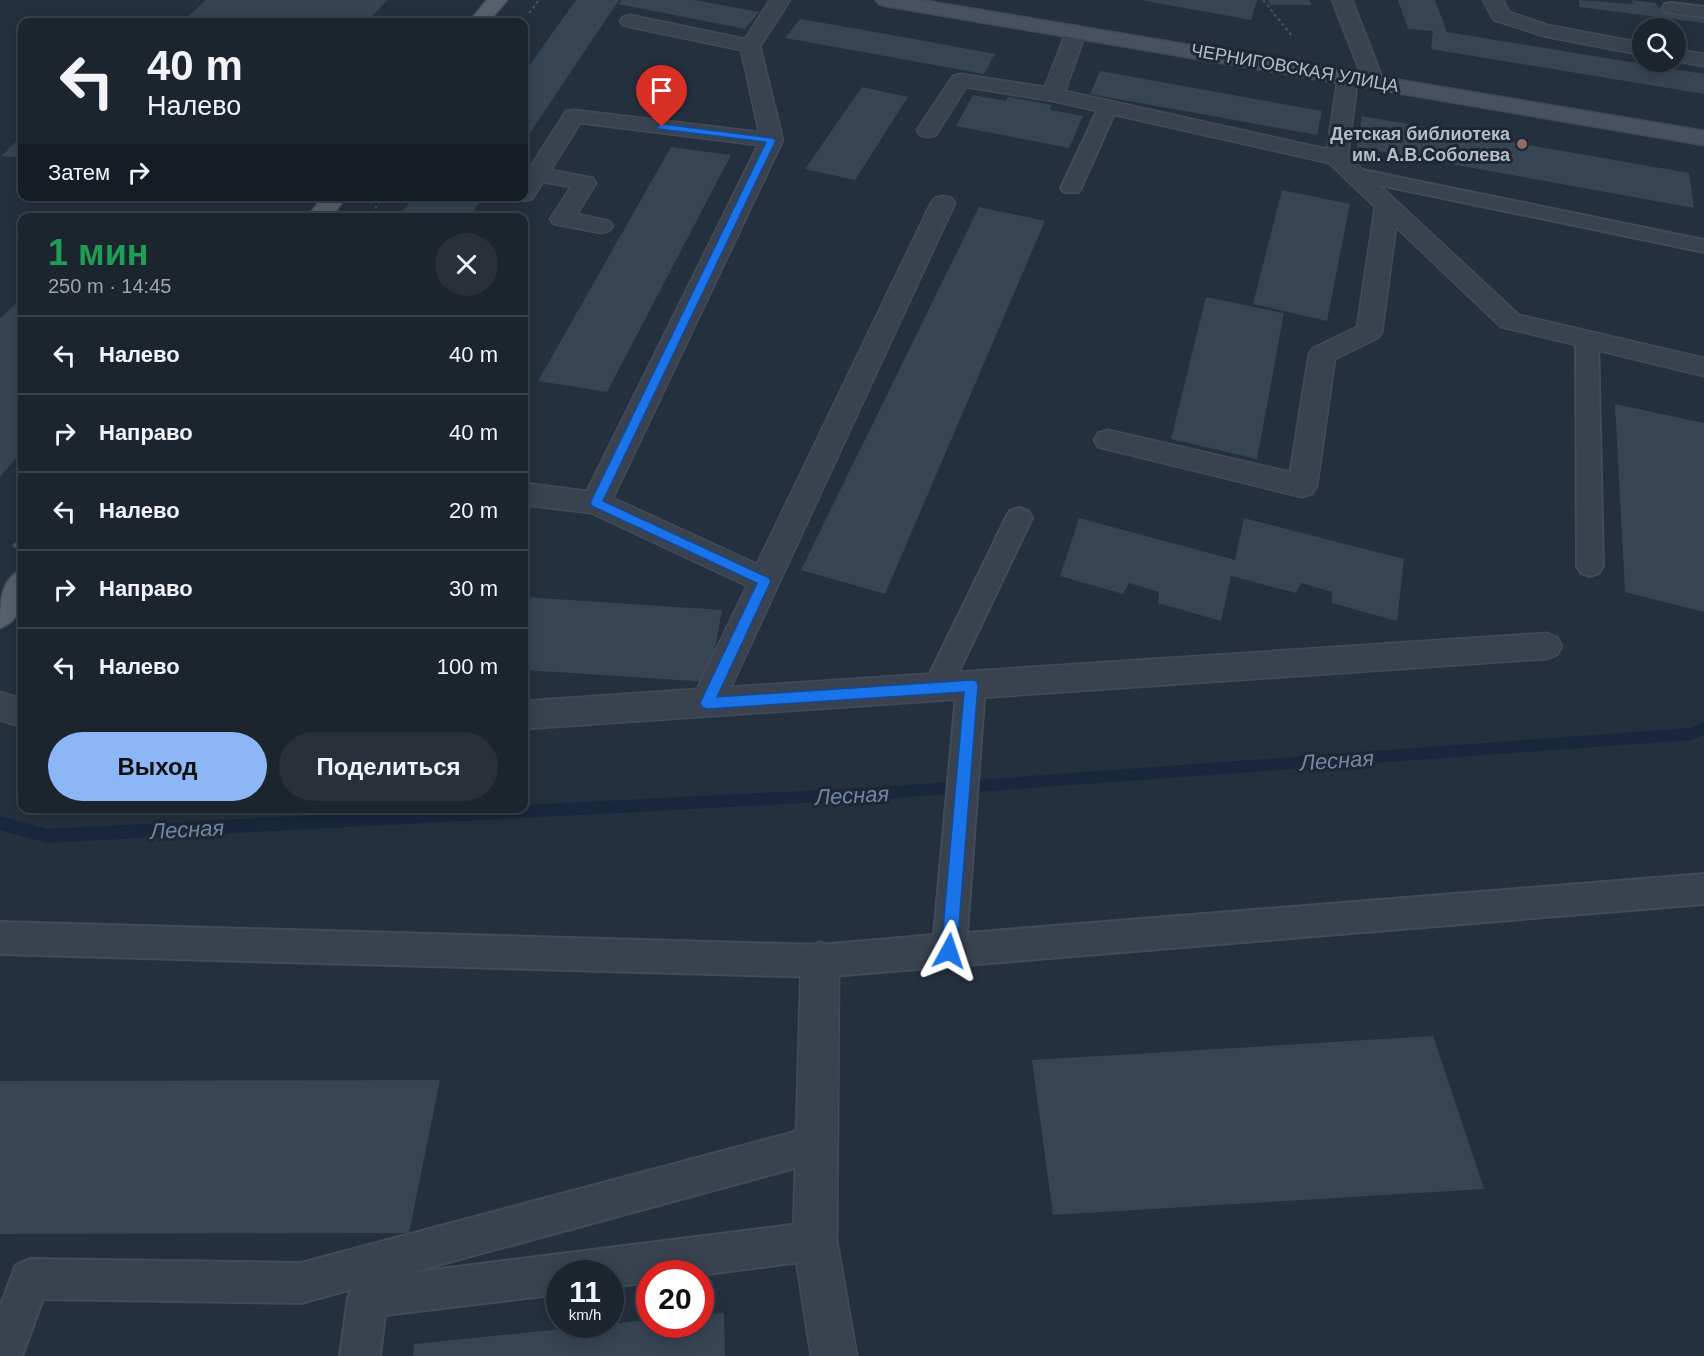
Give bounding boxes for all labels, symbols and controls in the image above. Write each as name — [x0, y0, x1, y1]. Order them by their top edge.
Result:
map controls — [1632, 18, 1686, 72]
button: search — [1632, 18, 1686, 72]
street label: ЧЕРНИГОВСКАЯ УЛИЦА — [1190, 40, 1400, 96]
icon: left — [48, 42, 126, 120]
text: 40 m — [147, 42, 243, 89]
pin — [636, 65, 687, 127]
icon: arrive — [645, 74, 678, 107]
text: Налево — [147, 91, 241, 121]
place label: Детская библиотека им. А.В.Соболева — [1330, 124, 1511, 165]
marker: Детская библиотека им. А.В.Соболева — [1515, 137, 1529, 151]
icon: right — [122, 156, 155, 189]
text: Затем — [48, 160, 110, 185]
text: 1 мин — [48, 232, 149, 273]
button: close — [435, 233, 498, 296]
text: 250 m · 14:45 — [48, 275, 171, 297]
icon: left — [48, 339, 81, 372]
text: Налево — [99, 342, 180, 367]
text: 40 m — [449, 342, 498, 367]
icon: right — [48, 417, 81, 450]
text: Направо — [99, 420, 193, 445]
text: 40 m — [449, 420, 498, 445]
icon: left — [48, 495, 81, 528]
text: Налево — [99, 498, 180, 523]
text: 20 m — [449, 498, 498, 523]
icon: right — [48, 573, 81, 606]
text: Направо — [99, 576, 193, 601]
text: 30 m — [449, 576, 498, 601]
icon: left — [48, 651, 81, 684]
text: Налево — [99, 654, 180, 679]
text: 100 m — [437, 654, 498, 679]
button: Выход — [48, 732, 267, 801]
button: Поделиться — [279, 732, 498, 801]
water label: Лесная — [1297, 745, 1375, 776]
water label: Лесная — [812, 781, 890, 810]
water label: Лесная — [147, 815, 225, 844]
position arrow — [917, 919, 981, 983]
speed limit sign: 20 — [636, 1260, 714, 1338]
text: 11 — [569, 1275, 601, 1308]
text: km/h — [569, 1306, 601, 1323]

